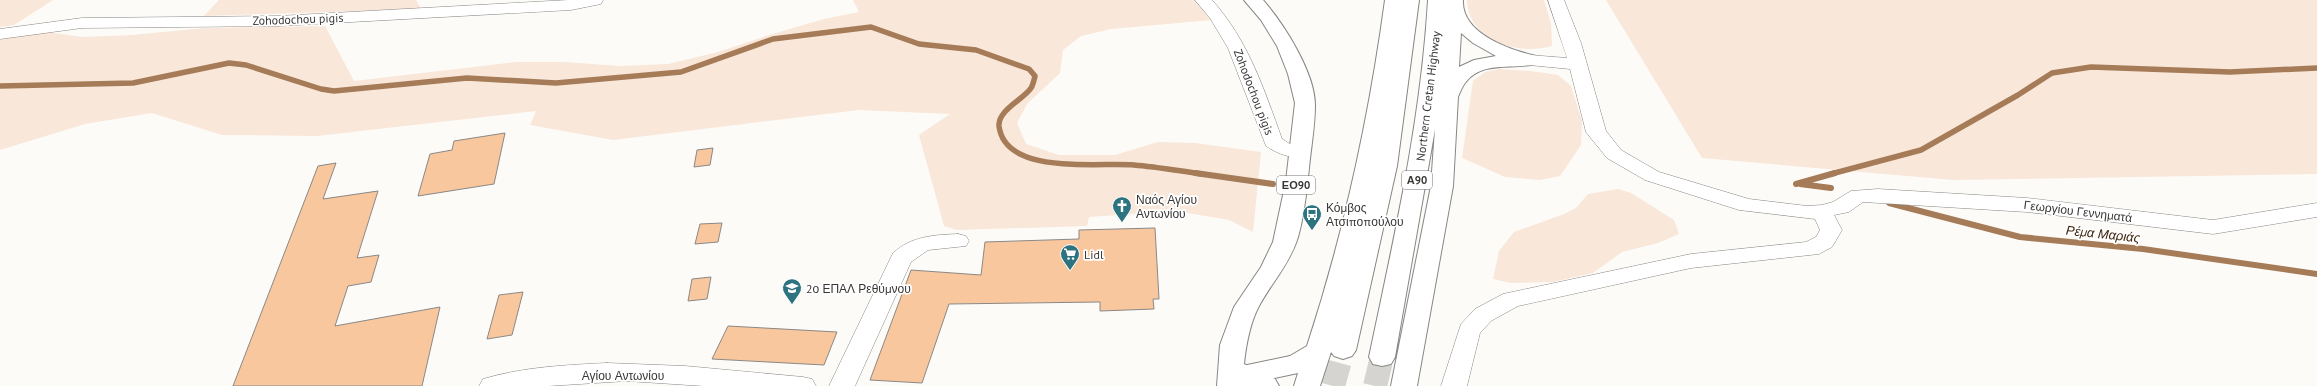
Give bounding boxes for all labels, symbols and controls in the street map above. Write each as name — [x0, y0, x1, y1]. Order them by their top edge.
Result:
street label: Zohodochou pigis — [252, 10, 344, 28]
street label: Northern Cretan Highway — [1413, 30, 1443, 162]
street label: Zohodochou pigis — [1231, 47, 1277, 137]
road number: Α90 — [1402, 171, 1432, 189]
road number: ΕΟ90 — [1277, 176, 1315, 194]
place label: Ναός Αγίου Αντωνίου — [1136, 192, 1197, 221]
church icon: Ναός Αγίου Αντωνίου — [1111, 195, 1133, 223]
street label: Γεωργίου Γεννηματά — [2023, 197, 2133, 225]
place label: Κόμβος Ατσιποπούλου — [1326, 200, 1404, 229]
bus stop icon: Κόμβος Ατσιποπούλου — [1301, 203, 1323, 231]
water label: Ρέμα Μαριάς — [2065, 222, 2142, 246]
supermarket icon: Lidl — [1059, 243, 1081, 271]
place label: Lidl — [1084, 247, 1104, 262]
school or university icon: 2ο ΕΠΑΛ Ρεθύμνου — [781, 277, 803, 305]
place label: 2ο ΕΠΑΛ Ρεθύμνου — [806, 281, 911, 296]
street label: Αγίου Αντωνίου — [582, 368, 664, 383]

